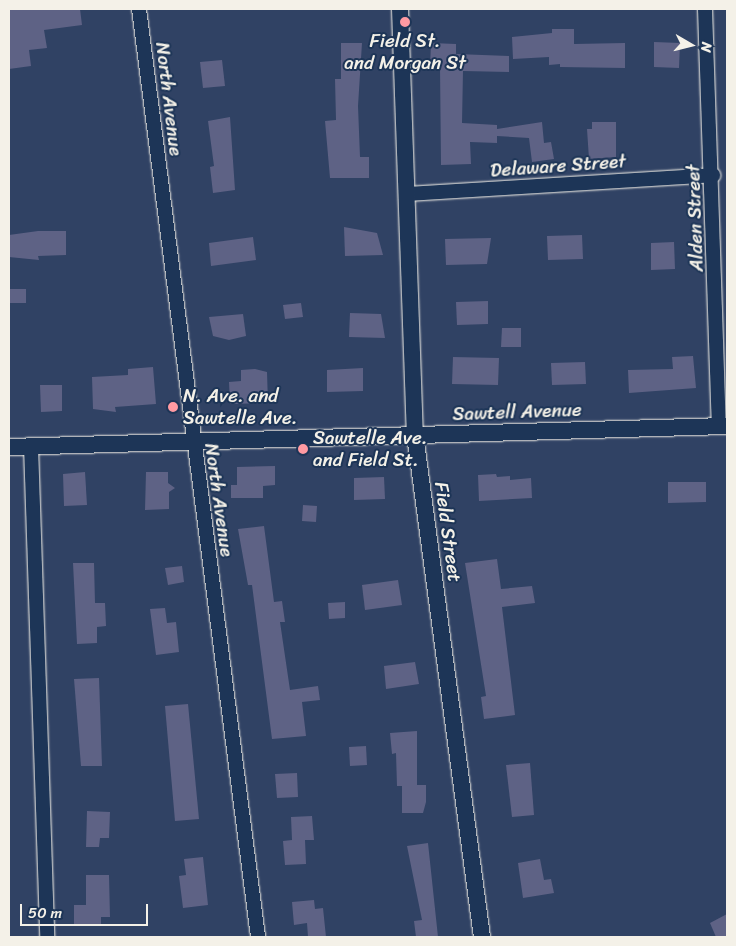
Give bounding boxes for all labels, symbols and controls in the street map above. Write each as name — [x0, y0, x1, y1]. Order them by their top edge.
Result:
marker: Field St. and Morgan St — [399, 16, 411, 28]
north arrow — [666, 20, 716, 70]
place label: Field St. and Morgan St — [344, 30, 466, 74]
street label: North Avenue — [151, 41, 187, 157]
text: N — [693, 41, 719, 54]
street label: Delaware Street — [489, 150, 627, 182]
street label: Alden Street — [682, 164, 708, 272]
place label: N. Ave. and Sawtelle Ave. — [183, 385, 297, 429]
street label: Sawtell Avenue — [452, 398, 582, 426]
marker: N. Ave. and Sawtelle Ave. — [167, 401, 179, 413]
place label: Sawtelle Ave. and Field St. — [313, 427, 427, 471]
street label: North Avenue — [200, 442, 238, 558]
marker: Sawtelle Ave. and Field St. — [297, 443, 309, 455]
street label: Field Street — [430, 480, 466, 584]
scale bar — [22, 894, 150, 926]
text: 50 m — [28, 900, 62, 926]

